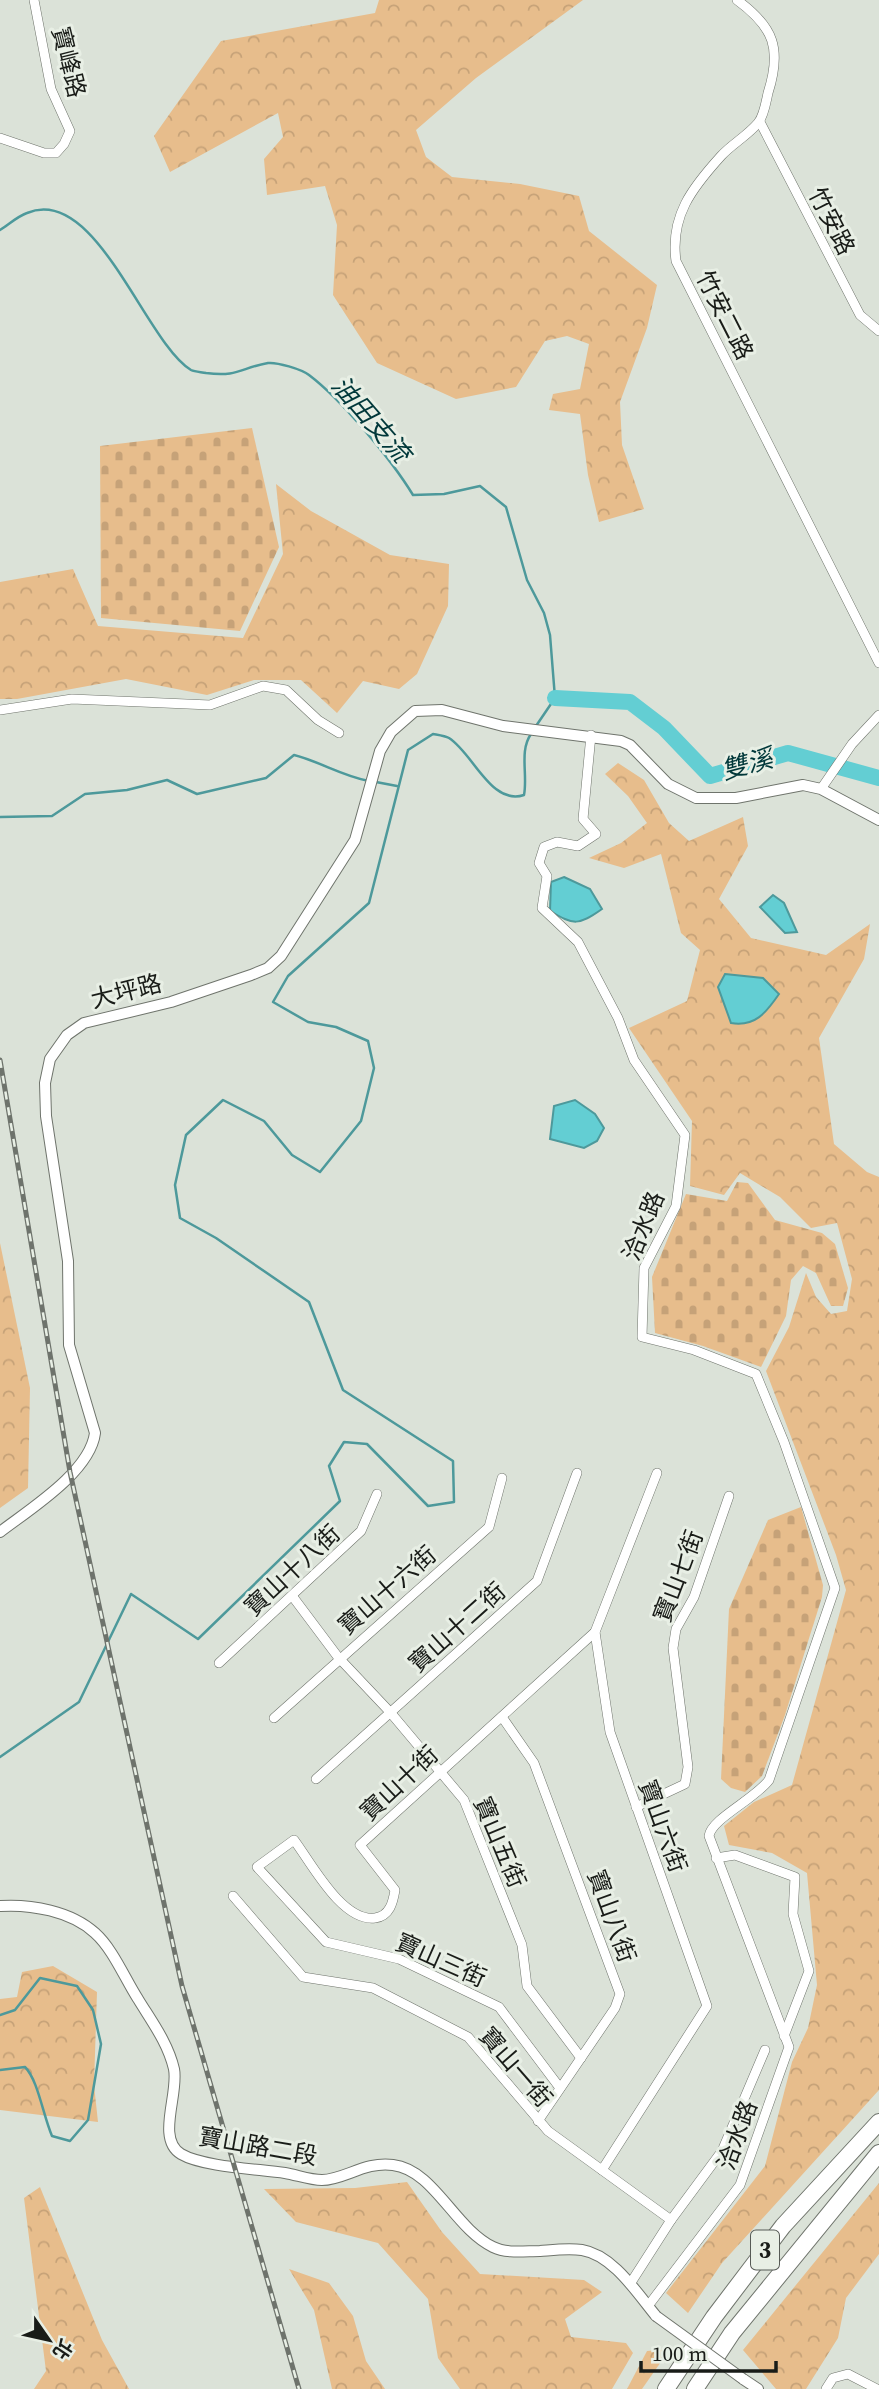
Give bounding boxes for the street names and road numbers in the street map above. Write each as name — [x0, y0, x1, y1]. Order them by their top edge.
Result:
street label: 寶峰路 — [44, 23, 94, 101]
street label: 竹安路 — [801, 181, 863, 261]
street label: 竹安二路 — [689, 265, 761, 365]
street label: 大坪路 — [87, 966, 165, 1016]
street label: 洽水路 — [614, 1186, 672, 1266]
street label: 寶山十八街 — [237, 1517, 347, 1623]
street label: 寶山七街 — [645, 1525, 711, 1627]
street label: 寶山十六街 — [331, 1538, 443, 1642]
street label: 寶山十二街 — [401, 1575, 513, 1679]
street label: 寶山十街 — [353, 1738, 445, 1828]
street label: 寶山六街 — [631, 1775, 695, 1877]
street label: 寶山五街 — [466, 1791, 534, 1893]
street label: 寶山八街 — [580, 1865, 644, 1967]
street label: 寶山三街 — [390, 1925, 492, 1995]
street label: 寶山一街 — [472, 2020, 560, 2114]
street label: 洽水路 — [709, 2096, 765, 2174]
street label: 寶山路二段 — [196, 2119, 320, 2173]
road number: 3 — [751, 2230, 779, 2270]

